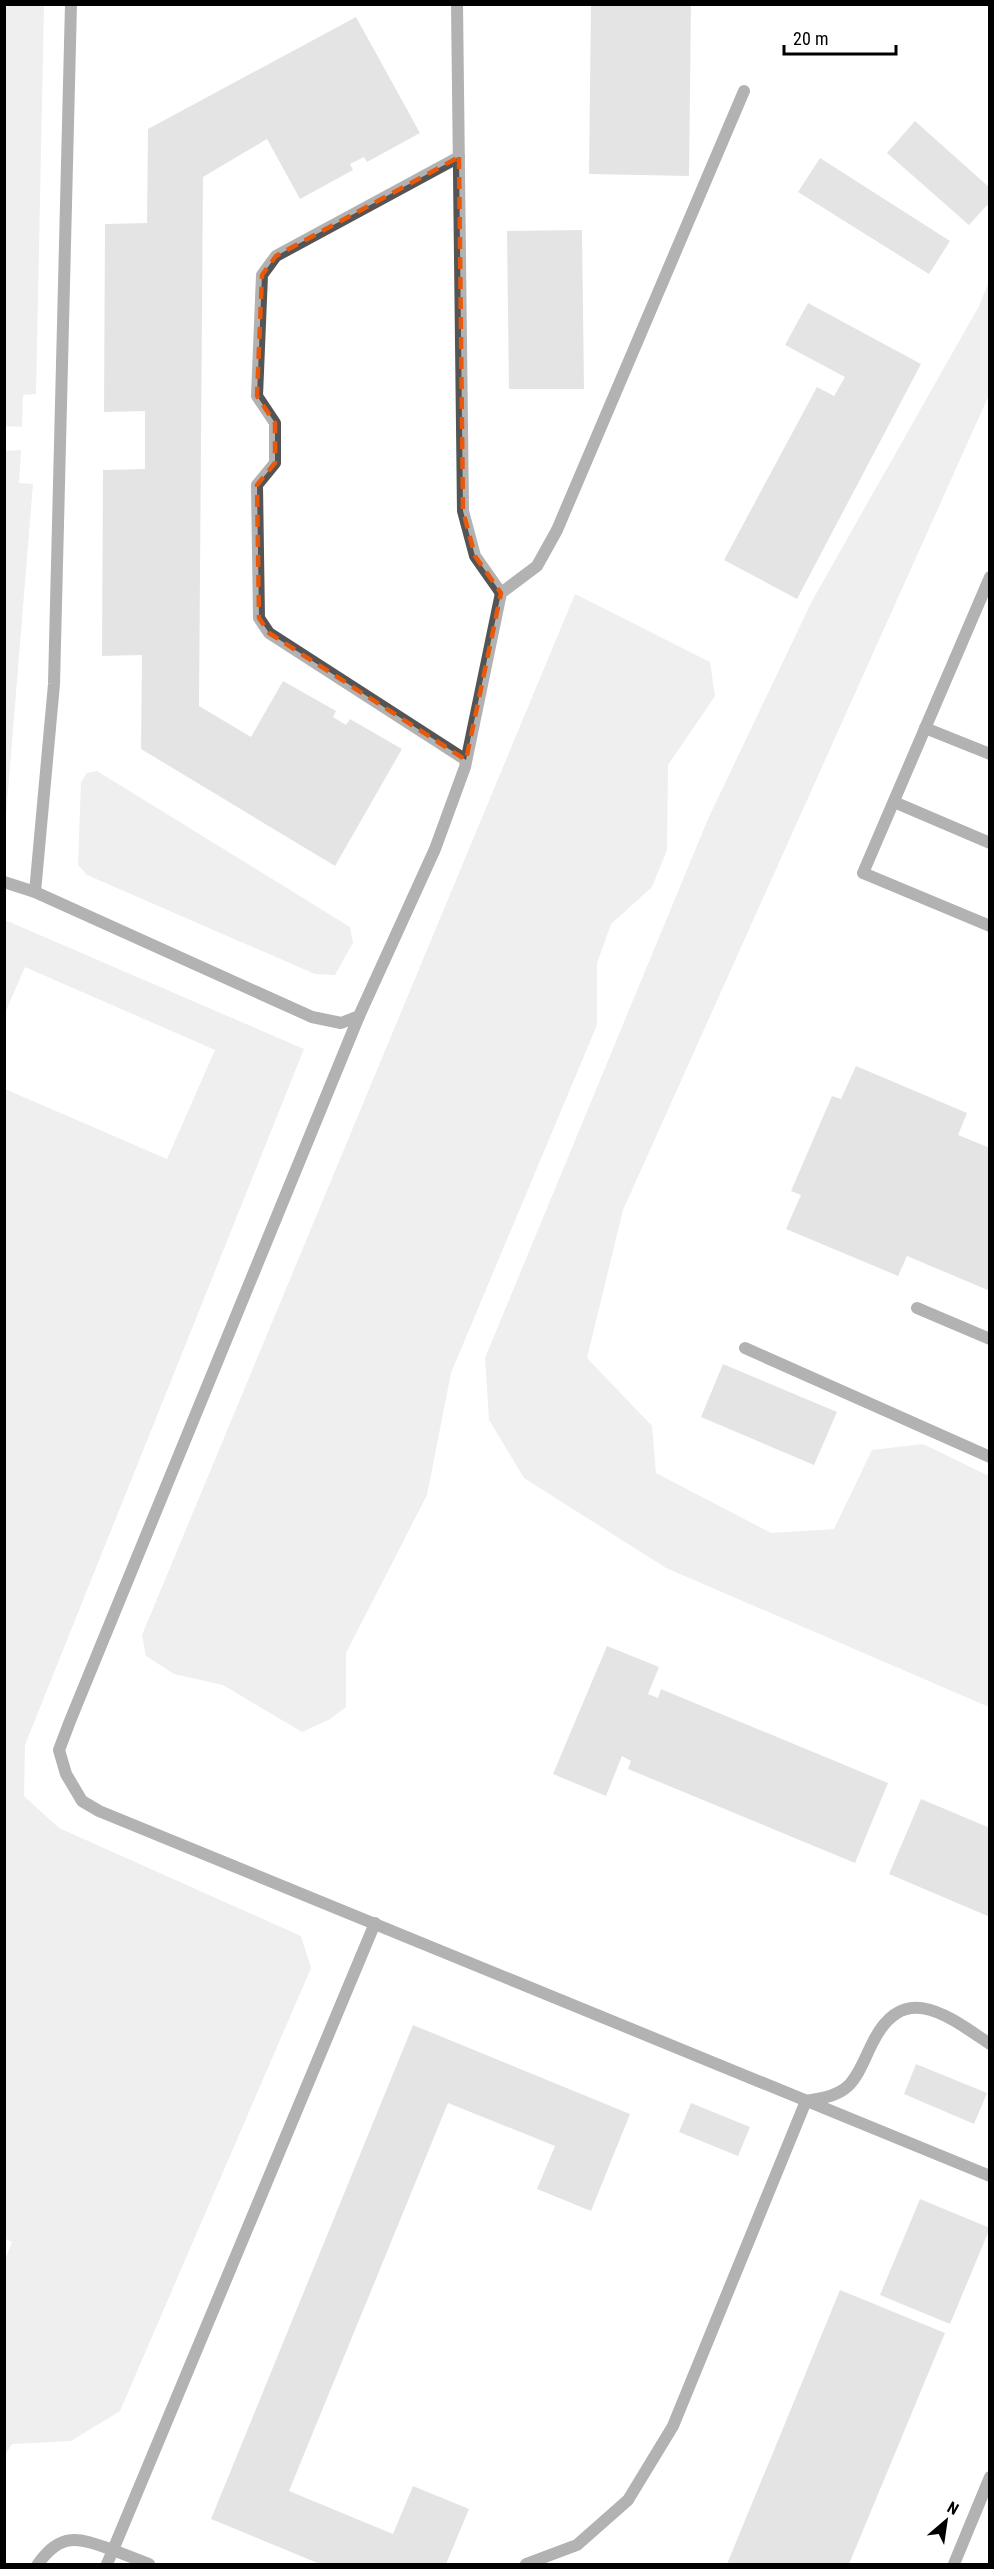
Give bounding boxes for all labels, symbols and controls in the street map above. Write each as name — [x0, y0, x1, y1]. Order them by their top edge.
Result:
scale bar — [784, 18, 896, 56]
text: 20 m — [793, 28, 828, 49]
north arrow — [916, 2491, 976, 2551]
text: N — [944, 2498, 962, 2519]

